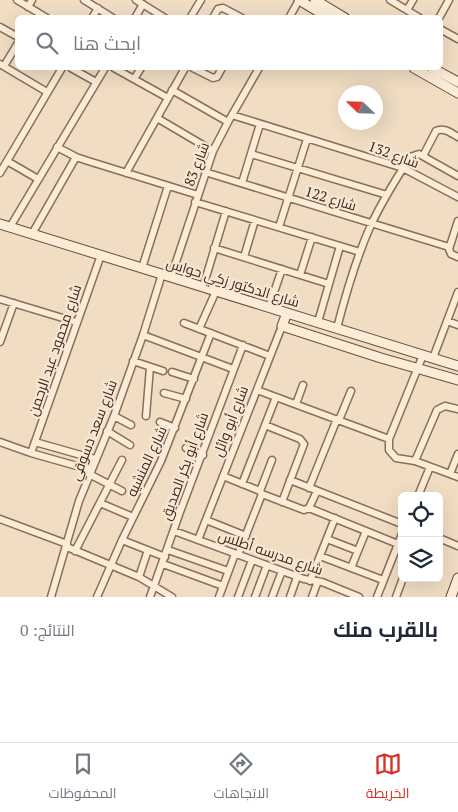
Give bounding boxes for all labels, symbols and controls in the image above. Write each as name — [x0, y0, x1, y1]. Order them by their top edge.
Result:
search box — [15, 15, 443, 70]
icon: search — [33, 29, 61, 57]
text: ابحث هنا — [73, 30, 141, 55]
north arrow — [338, 85, 383, 130]
street label: شارع 132 — [366, 136, 422, 172]
street label: شارع 83 — [179, 139, 213, 189]
street label: شارع 122 — [303, 181, 359, 215]
street label: شارع الدكتور زكي حواس — [163, 253, 302, 314]
street label: شارع محمود عبد الرحمن — [23, 282, 85, 418]
street label: شارع سعد دسوقي — [65, 377, 124, 484]
street label: شارع أبو وائل — [208, 383, 252, 459]
street label: شارع أبو بكر الصديق — [156, 409, 212, 523]
street label: شارع المنشيه — [121, 423, 171, 499]
map controls — [398, 492, 443, 582]
button: locate — [398, 492, 443, 537]
street label: شارع مدرسه أطلس — [216, 525, 326, 579]
button: layers — [398, 537, 443, 582]
text: بالقرب منك — [333, 615, 438, 643]
text: النتائج: 0 — [20, 619, 75, 641]
tab: المحفوظات — [48, 750, 117, 806]
tab: الاتجاهات — [214, 750, 269, 806]
tab: الخريطة — [366, 750, 410, 806]

